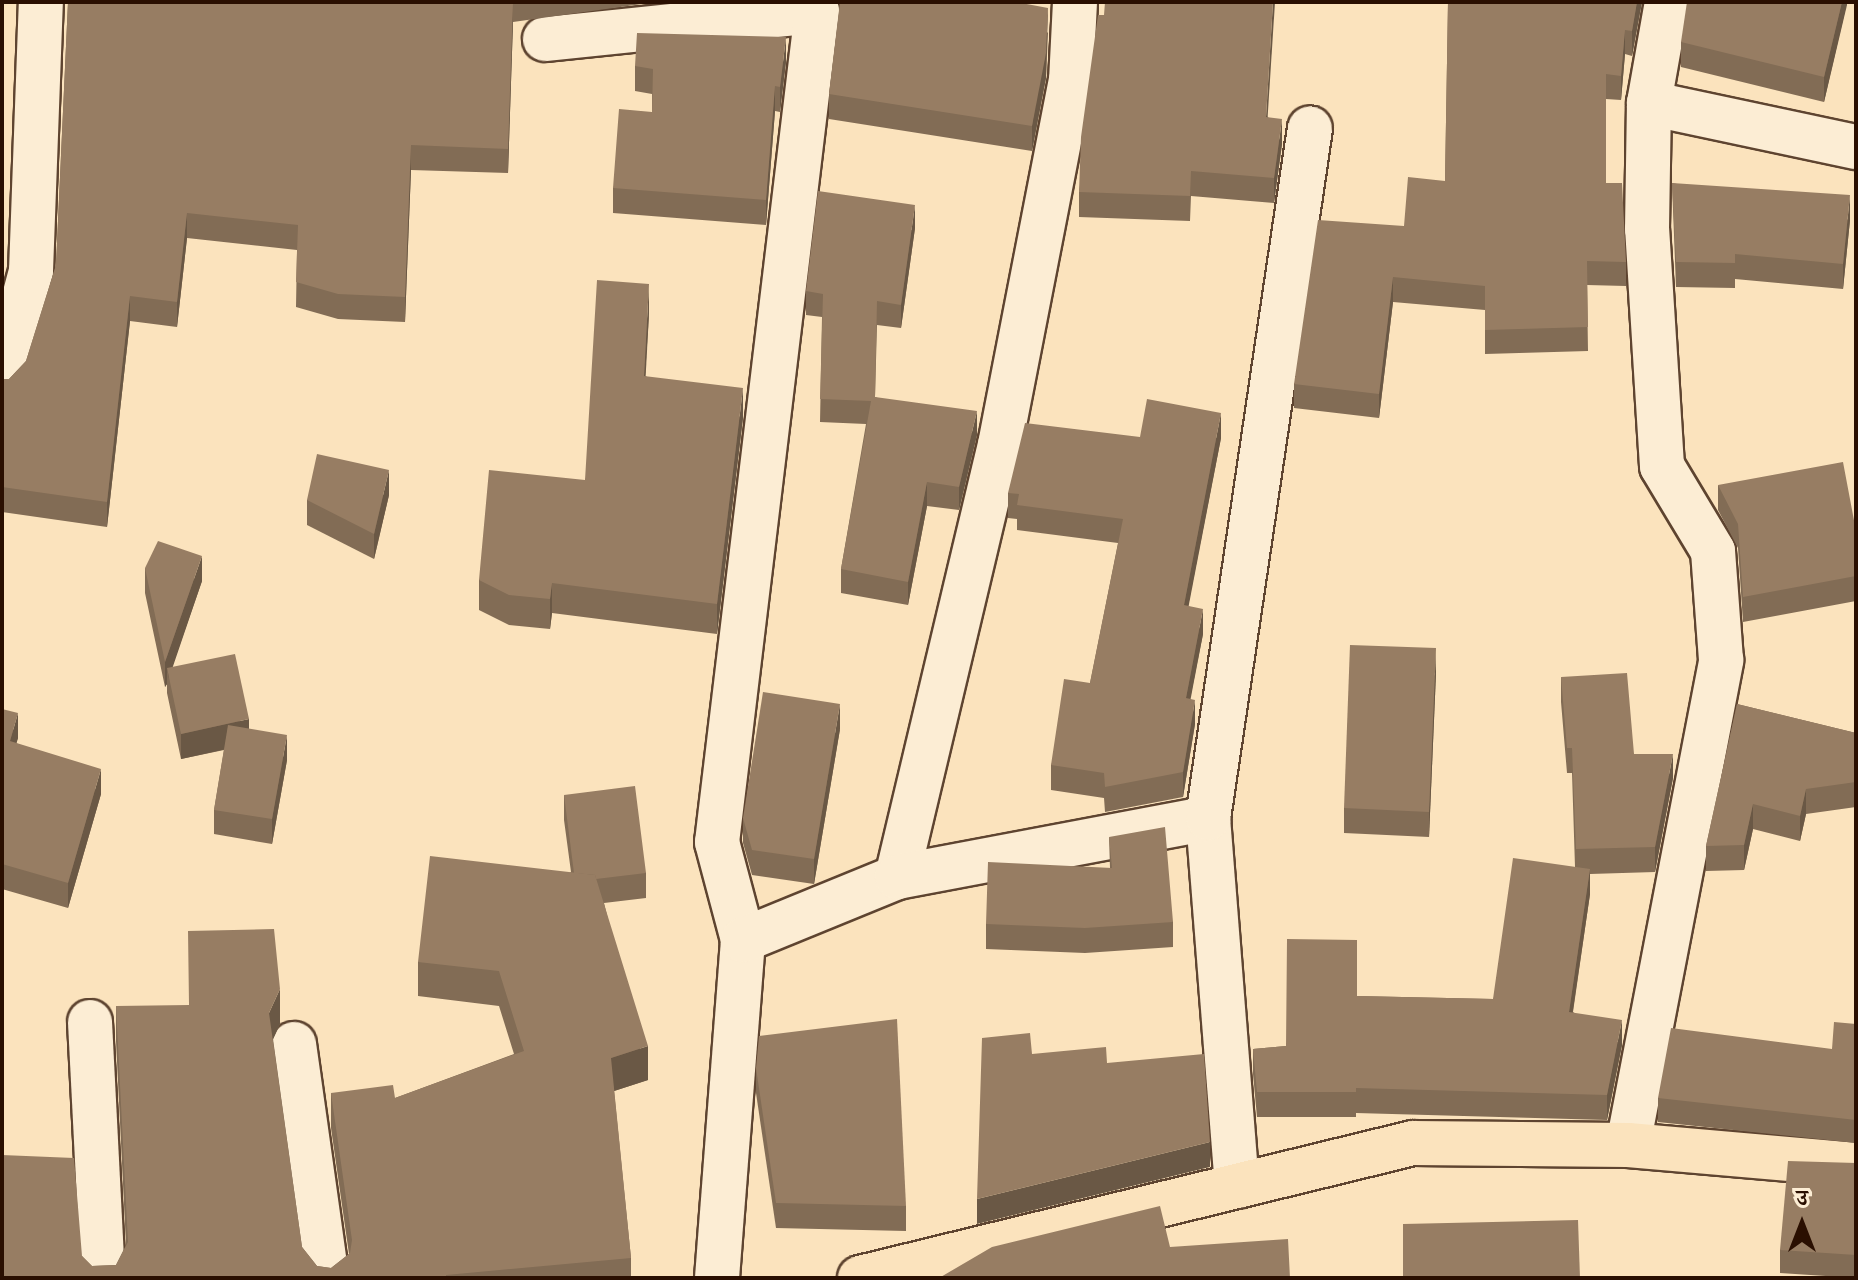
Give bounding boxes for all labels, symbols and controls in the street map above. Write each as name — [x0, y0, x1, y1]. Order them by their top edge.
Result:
north arrow — [1762, 1184, 1842, 1264]
text: उ — [1796, 1184, 1808, 1215]

